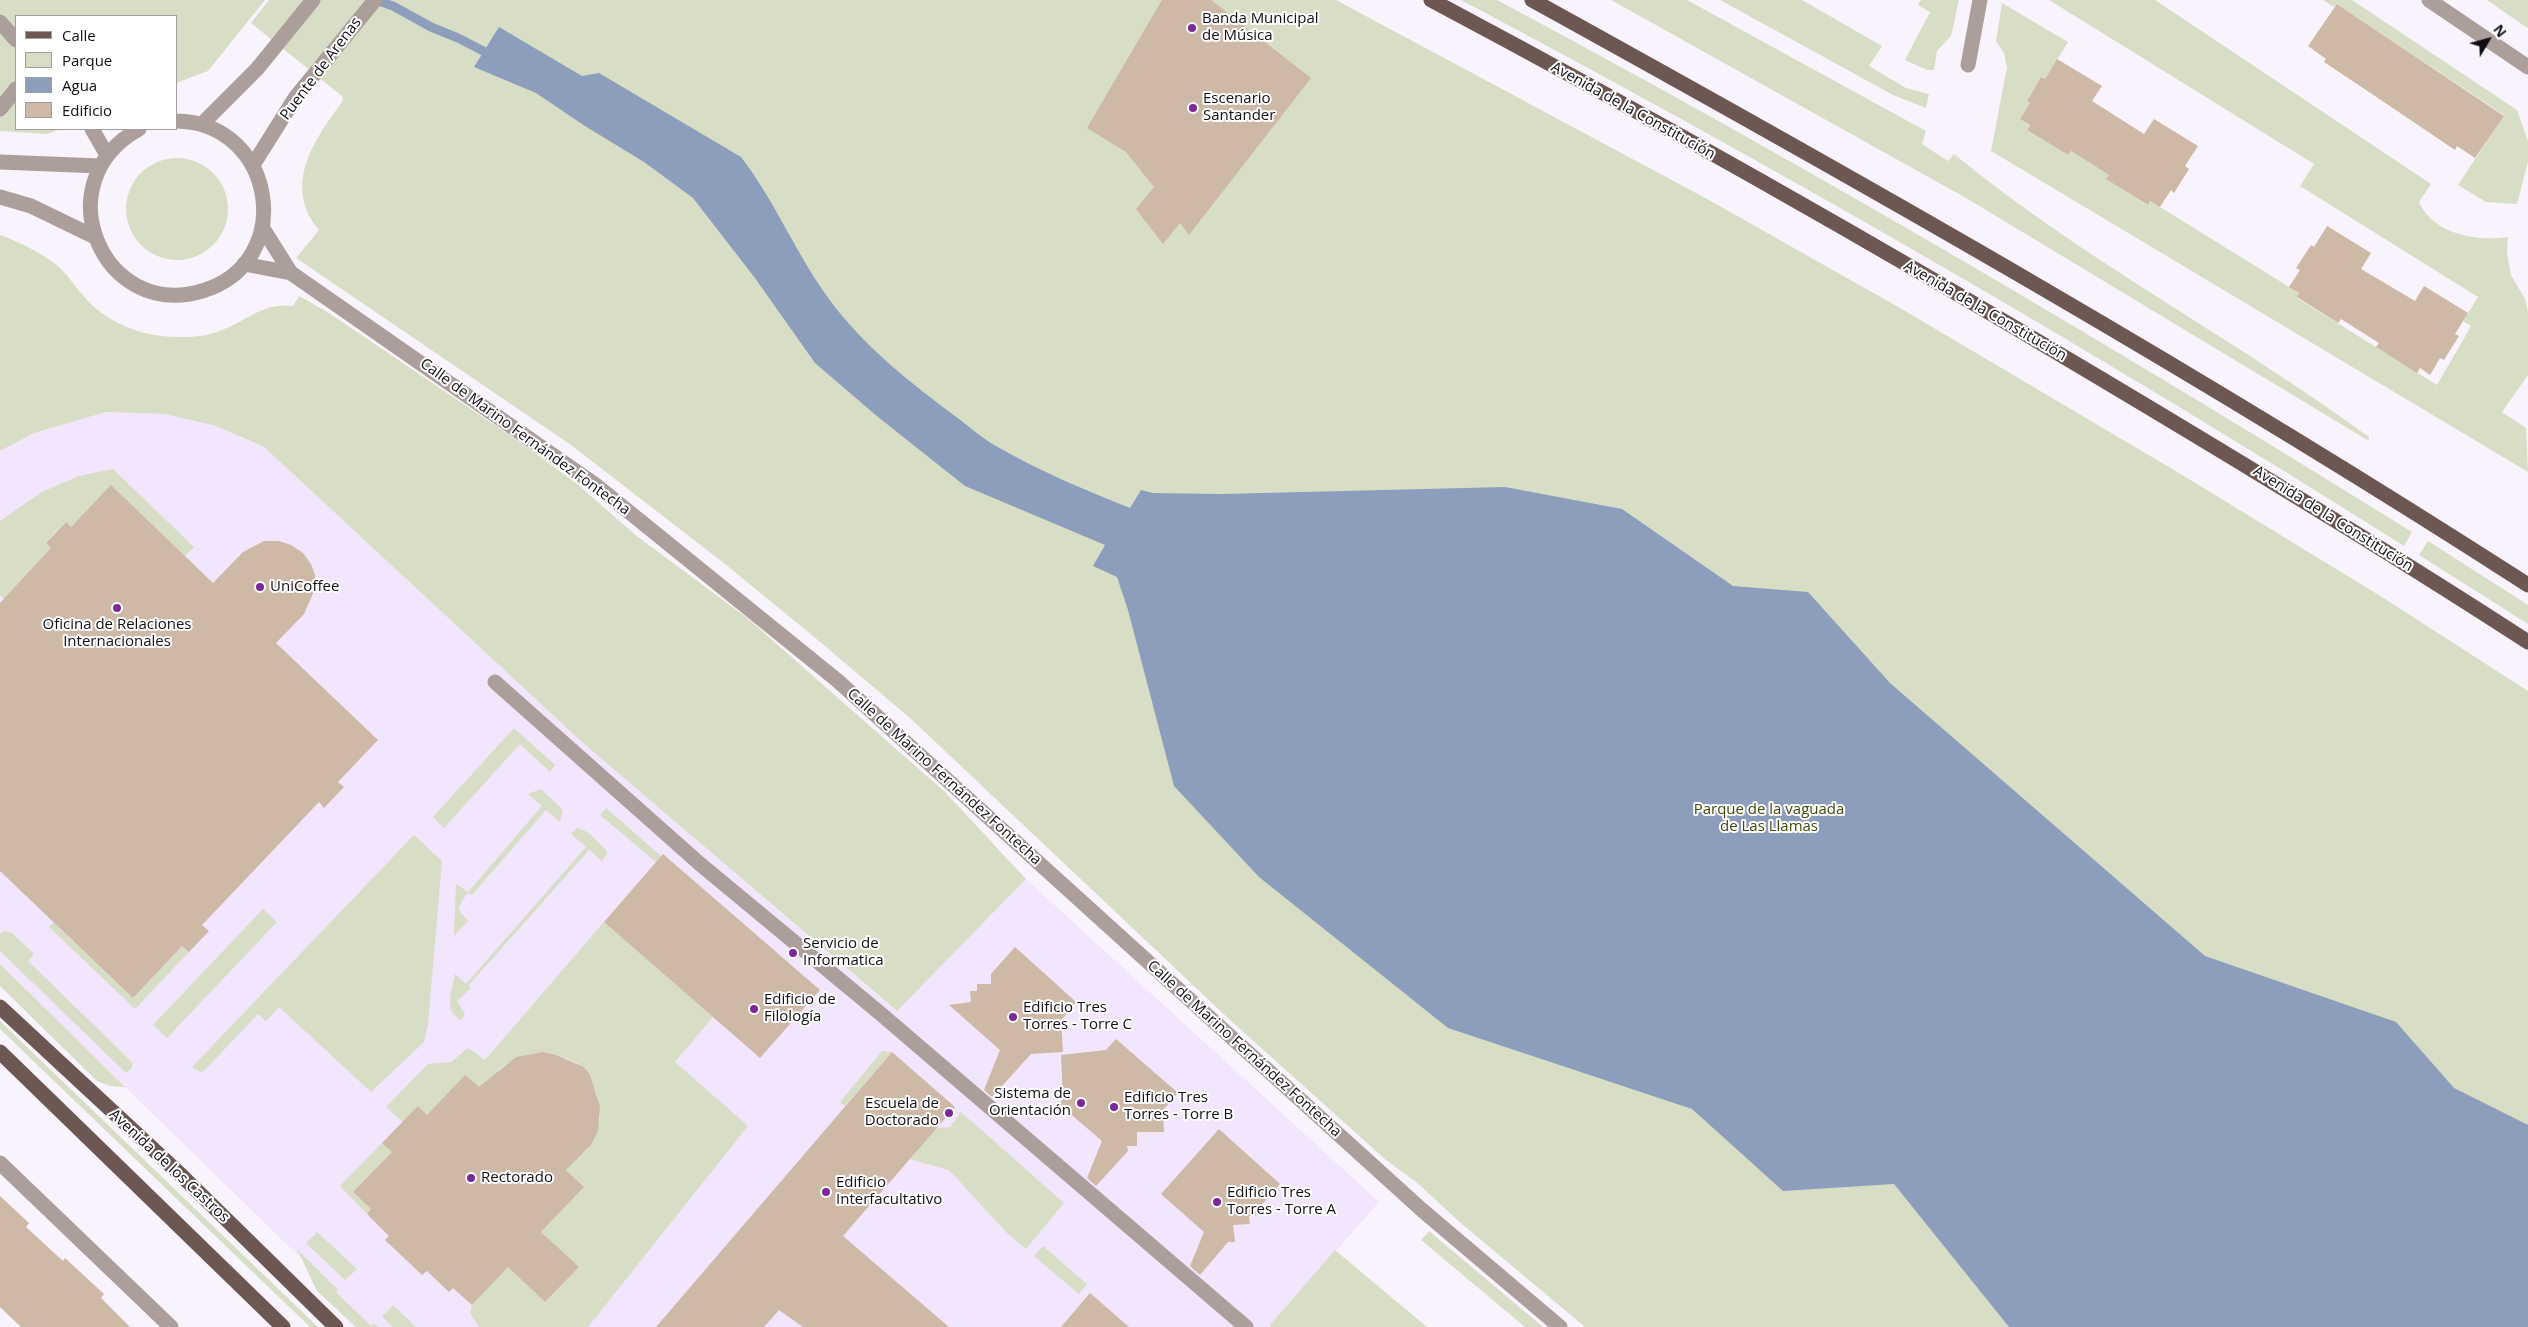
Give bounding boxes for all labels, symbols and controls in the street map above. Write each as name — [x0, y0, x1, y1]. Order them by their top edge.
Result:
place label: Banda Municipal de Música — [1202, 10, 1319, 45]
street label: Puente de Arenas — [277, 14, 365, 124]
legend — [15, 15, 178, 130]
north arrow — [2463, 15, 2513, 65]
text: N — [2489, 20, 2511, 41]
marker: Banda Municipal de Música — [1186, 22, 1198, 34]
text: Calle — [62, 25, 96, 45]
text: Parque — [62, 50, 112, 70]
street label: Avenida de la Constitución — [1548, 58, 1718, 164]
text: Agua — [62, 75, 97, 95]
place label: Escenario Santander — [1203, 90, 1275, 125]
text: Edificio — [62, 100, 112, 120]
marker: Escenario Santander — [1187, 102, 1199, 114]
street label: Avenida de la Constitución — [1900, 257, 2070, 365]
street label: Calle de Marino Fernández Fontecha — [417, 355, 633, 519]
street label: Avenida de la Constitución — [2250, 462, 2416, 576]
place label: UniCoffee — [270, 578, 339, 596]
marker: UniCoffee — [254, 581, 266, 593]
marker: Oficina de Relaciones Internacionales — [111, 602, 123, 614]
place label: Oficina de Relaciones Internacionales — [43, 616, 191, 651]
street label: Calle de Marino Fernández Fontecha — [843, 685, 1045, 869]
park label: Parque de la vaguada de Las Llamas — [1694, 801, 1844, 836]
place label: Servicio de Informatica — [803, 935, 883, 970]
marker: Servicio de Informatica — [787, 947, 799, 959]
street label: Calle de Marino Fernández Fontecha — [1143, 957, 1345, 1141]
place label: Edificio de Filología — [764, 991, 836, 1026]
place label: Edificio Tres Torres - Torre C — [1023, 999, 1132, 1034]
marker: Edificio de Filología — [748, 1003, 760, 1015]
marker: Edificio Tres Torres - Torre C — [1007, 1011, 1019, 1023]
place label: Sistema de Orientación — [989, 1085, 1071, 1120]
place label: Edificio Tres Torres - Torre B — [1124, 1089, 1233, 1124]
place label: Escuela de Doctorado — [865, 1095, 939, 1130]
marker: Sistema de Orientación — [1075, 1097, 1087, 1109]
marker: Edificio Tres Torres - Torre B — [1108, 1101, 1120, 1113]
street label: Avenida de los Castros — [105, 1106, 233, 1226]
marker: Escuela de Doctorado — [943, 1107, 955, 1119]
place label: Rectorado — [481, 1169, 553, 1187]
marker: Rectorado — [465, 1172, 477, 1184]
place label: Edificio Interfacultativo — [836, 1174, 942, 1209]
place label: Edificio Tres Torres - Torre A — [1227, 1184, 1336, 1219]
marker: Edificio Interfacultativo — [820, 1186, 832, 1198]
marker: Edificio Tres Torres - Torre A — [1211, 1196, 1223, 1208]

